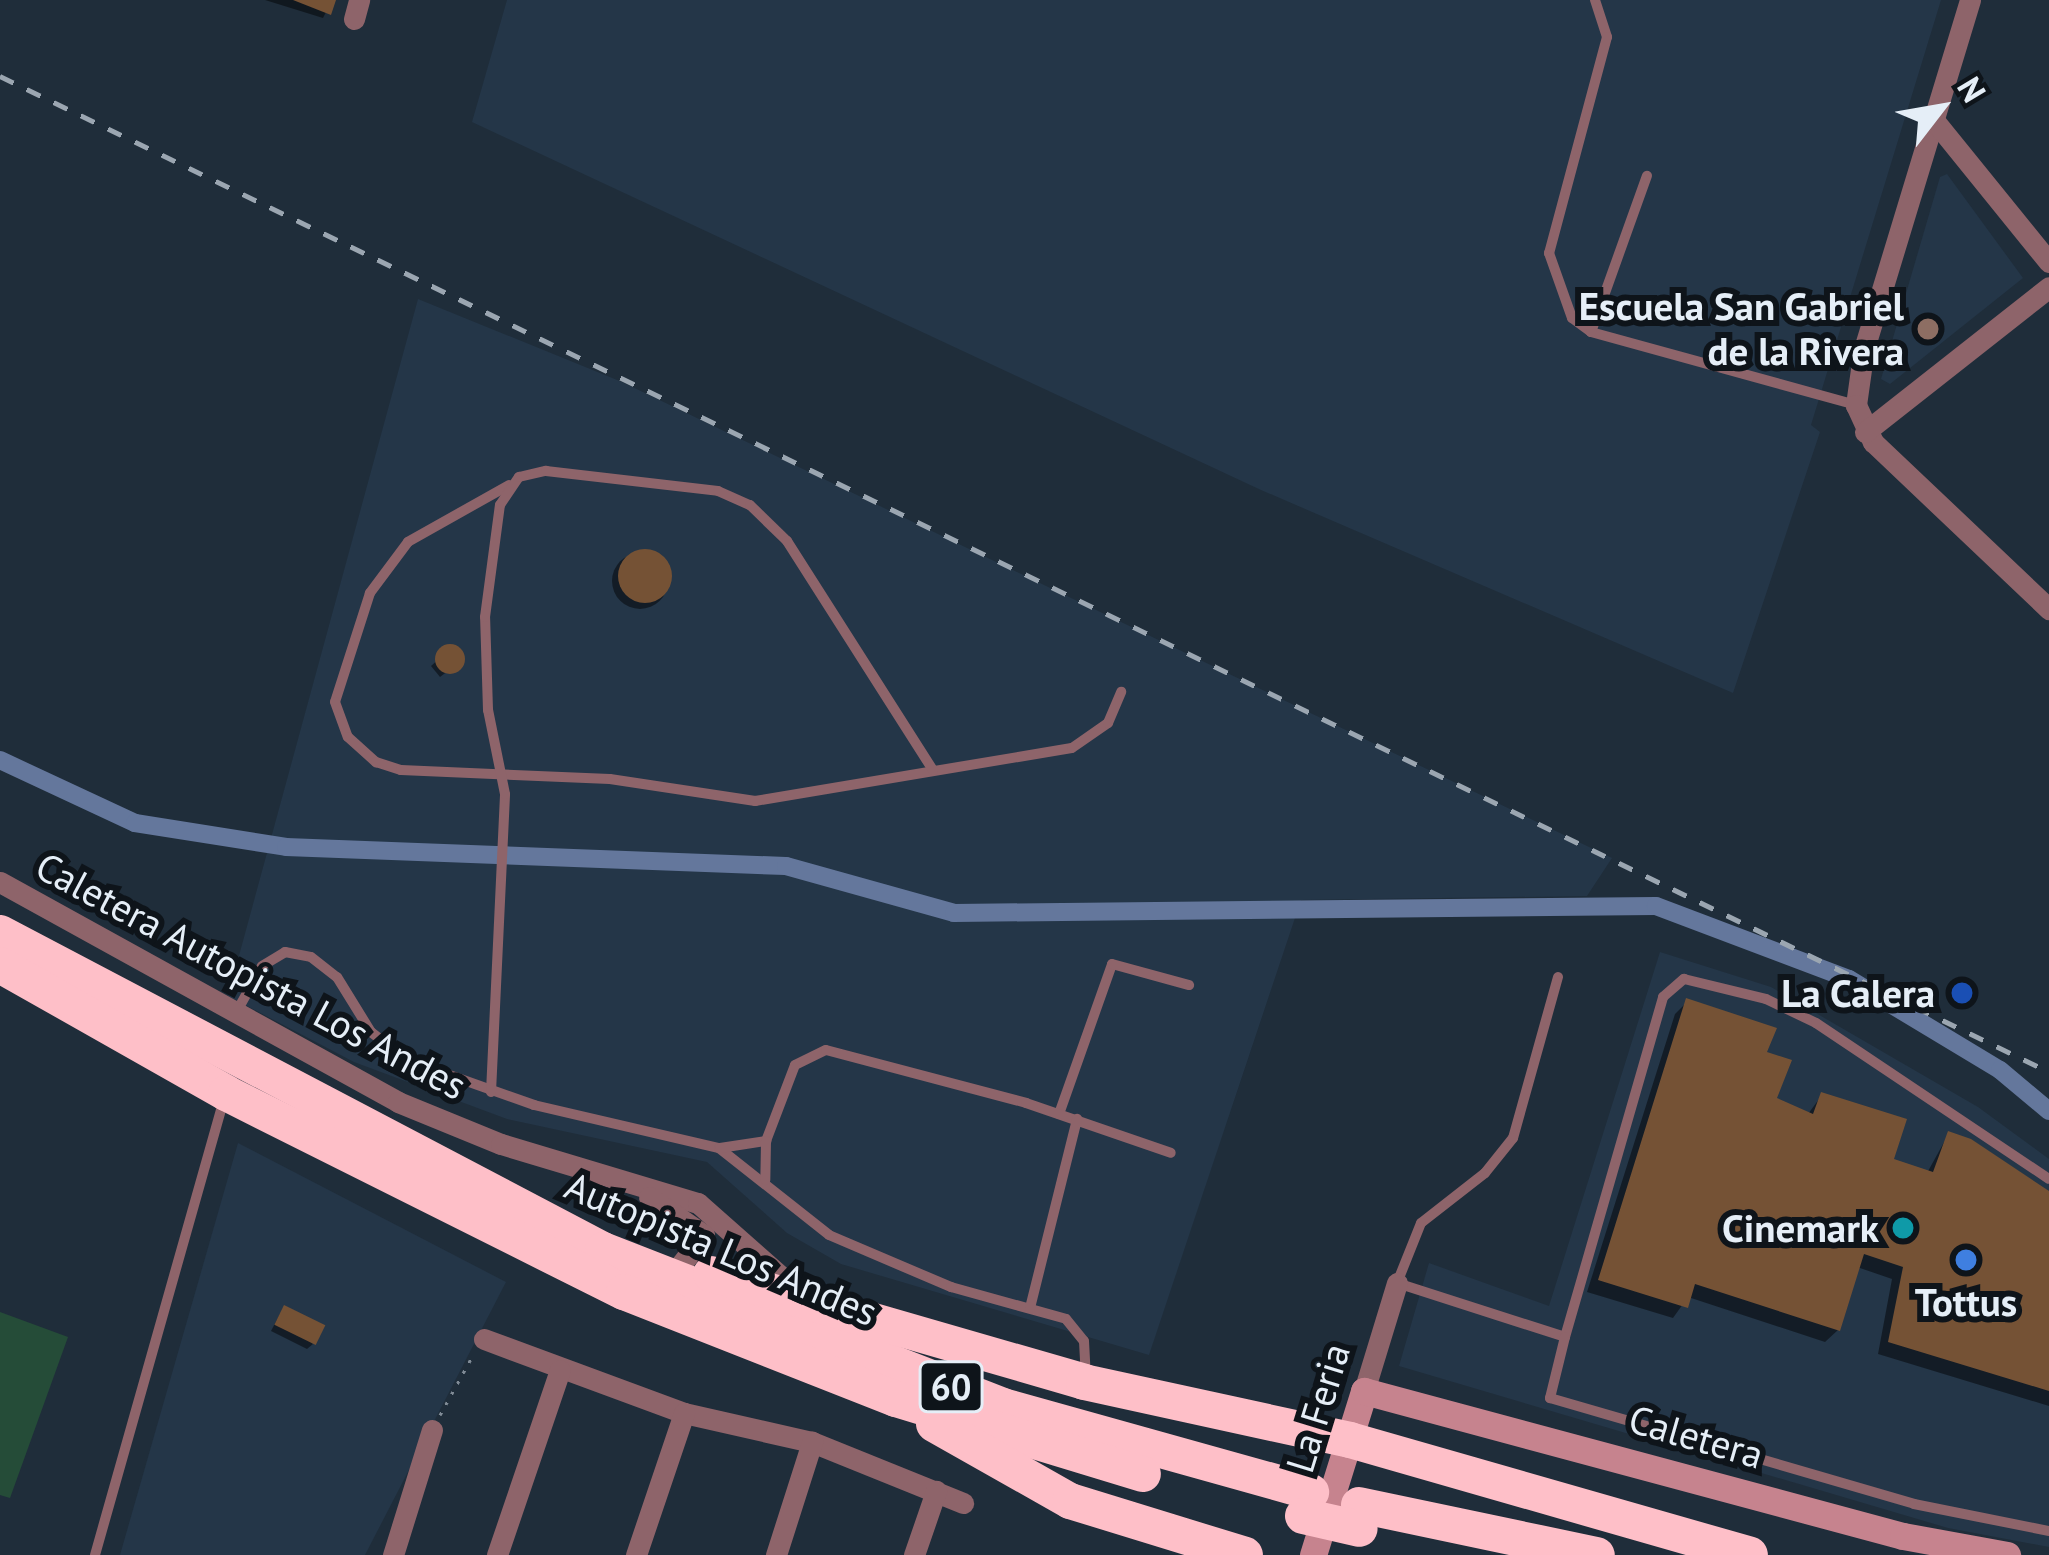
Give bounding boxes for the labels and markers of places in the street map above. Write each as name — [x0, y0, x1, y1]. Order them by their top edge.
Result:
place label: Escuela San Gabriel de la Rivera — [1578, 284, 1904, 375]
marker: Escuela San Gabriel de la Rivera — [1915, 316, 1941, 342]
place label: La Calera — [1781, 970, 1935, 1016]
marker: La Calera — [1946, 977, 1978, 1009]
place label: Cinemark — [1722, 1205, 1879, 1251]
marker: Cinemark — [1890, 1215, 1916, 1241]
marker: Tottus — [1953, 1247, 1979, 1273]
place label: Tottus — [1915, 1279, 2017, 1325]

